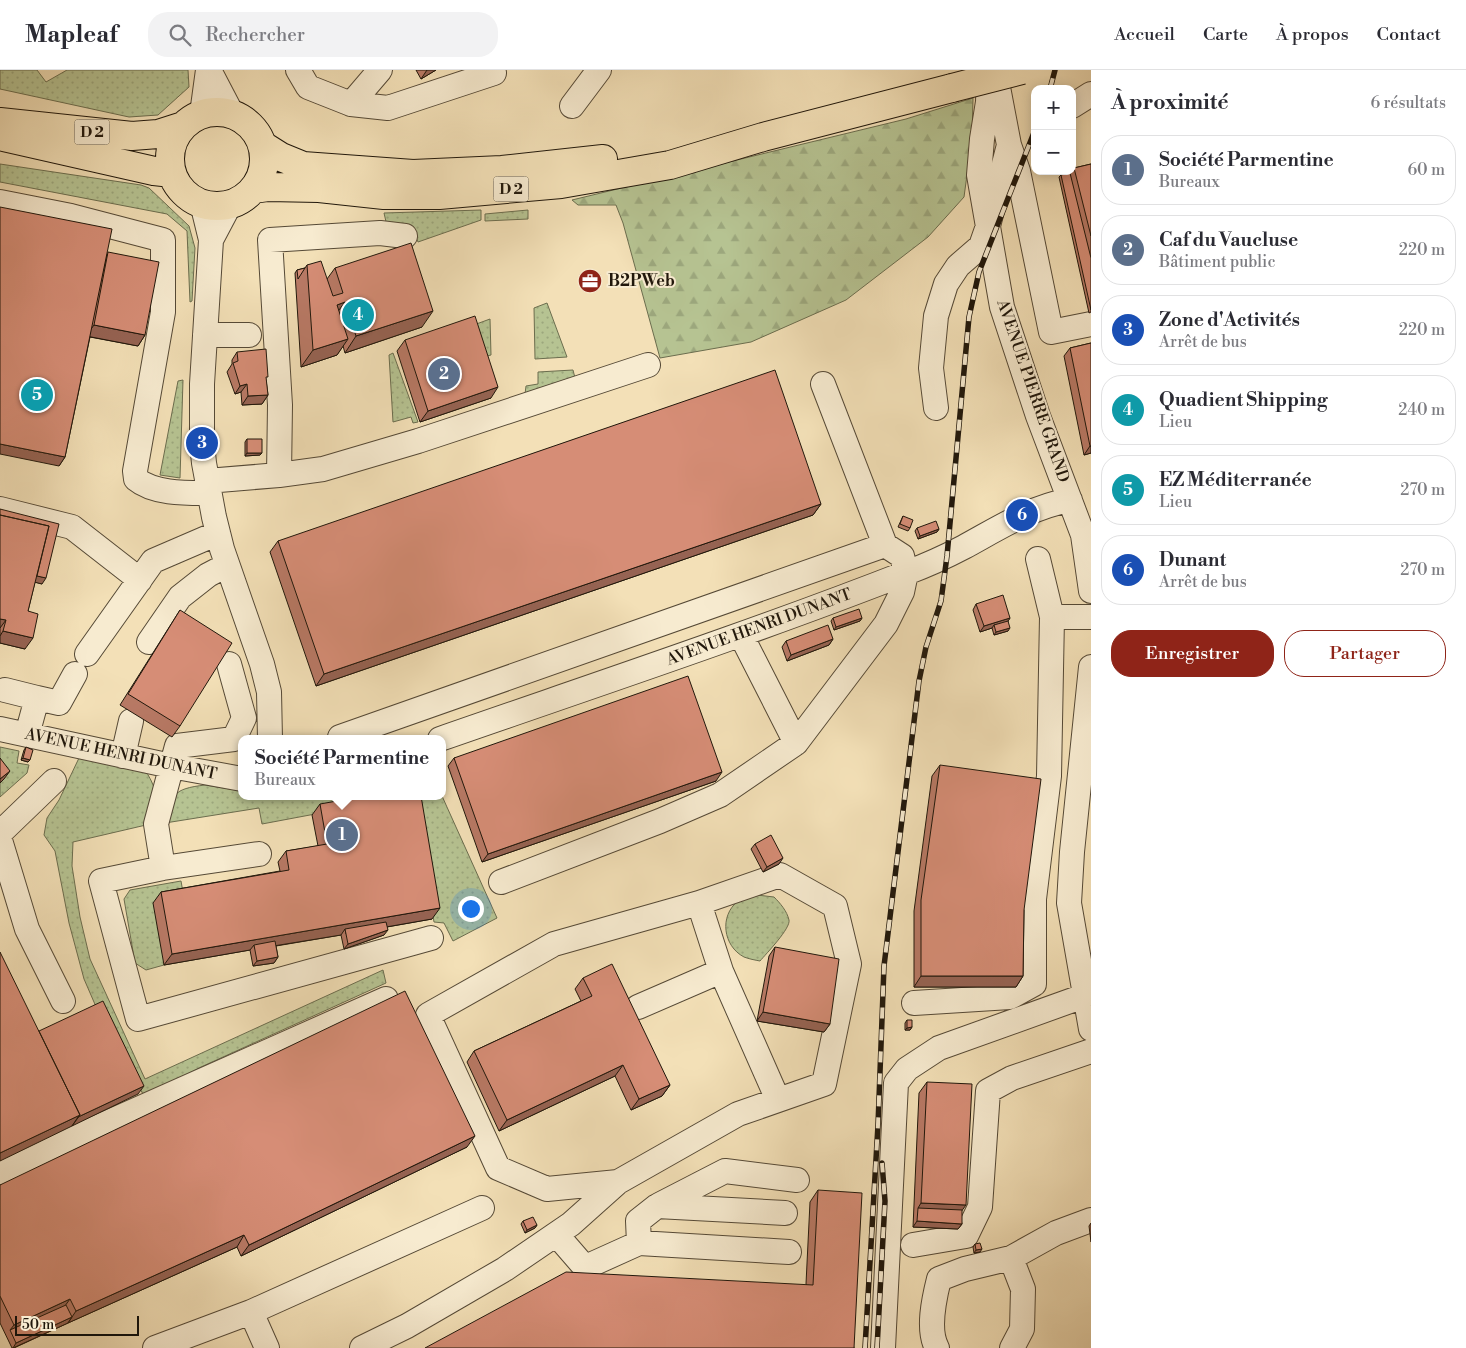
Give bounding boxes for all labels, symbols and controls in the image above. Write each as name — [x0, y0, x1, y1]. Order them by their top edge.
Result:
search box — [148, 12, 498, 57]
text: Mapleaf — [25, 20, 118, 50]
icon: search — [166, 21, 194, 49]
text: Rechercher — [206, 23, 305, 47]
text: Accueil — [1114, 23, 1175, 46]
text: Carte — [1203, 23, 1248, 46]
text: À propos — [1276, 23, 1349, 46]
text: Contact — [1377, 23, 1441, 46]
map controls — [1031, 85, 1076, 175]
button: + — [1031, 85, 1076, 130]
text: À proximité — [1111, 90, 1228, 116]
text: 6 résultats — [1371, 93, 1446, 113]
road number: D 2 — [74, 120, 110, 144]
button: − — [1031, 130, 1076, 175]
text: Société Parmentine — [1159, 148, 1334, 172]
text: 1 — [1124, 160, 1132, 180]
text: 60 m — [1407, 160, 1445, 180]
text: Bureaux — [1159, 172, 1220, 192]
road number: D 2 — [494, 176, 528, 202]
text: Caf du Vaucluse — [1159, 228, 1298, 252]
text: 2 — [1123, 240, 1133, 260]
text: 220 m — [1399, 240, 1445, 260]
text: Bâtiment public — [1159, 252, 1275, 272]
office icon: B2PWeb — [577, 268, 603, 294]
place label: B2PWeb — [608, 271, 675, 291]
pin: 4 — [342, 296, 374, 334]
street label: AVENUE PIERRE GRAND — [992, 296, 1074, 485]
text: Zone d'Activités — [1159, 308, 1300, 332]
text: 3 — [1123, 320, 1133, 340]
text: 220 m — [1399, 320, 1445, 340]
text: Arrêt de bus — [1159, 332, 1247, 352]
pin: 2 — [428, 355, 460, 393]
pin: 5 — [21, 376, 53, 414]
text: Quadient Shipping — [1159, 388, 1327, 412]
text: 4 — [1123, 400, 1133, 420]
text: 240 m — [1398, 400, 1445, 420]
text: Lieu — [1159, 412, 1192, 432]
pin: 3 — [186, 424, 218, 462]
text: EZ Méditerranée — [1159, 468, 1312, 492]
text: 5 — [1123, 480, 1133, 500]
text: 270 m — [1400, 480, 1445, 500]
text: Lieu — [1159, 492, 1192, 512]
pin: 6 — [1006, 496, 1038, 534]
text: Dunant — [1159, 548, 1226, 572]
text: 6 — [1123, 560, 1133, 580]
text: 270 m — [1400, 560, 1445, 580]
text: Arrêt de bus — [1159, 572, 1247, 592]
street label: AVENUE HENRI DUNANT — [663, 584, 854, 670]
button: Enregistrer — [1111, 630, 1274, 677]
button: Partager — [1284, 630, 1446, 677]
street label: AVENUE HENRI DUNANT — [22, 724, 219, 784]
popup — [238, 735, 446, 800]
text: Société Parmentine — [255, 746, 429, 770]
text: Bureaux — [255, 770, 315, 790]
pin: 1 — [326, 816, 358, 854]
your location — [458, 896, 484, 922]
scale bar — [15, 1313, 139, 1336]
text: 50 m — [22, 1316, 54, 1334]

